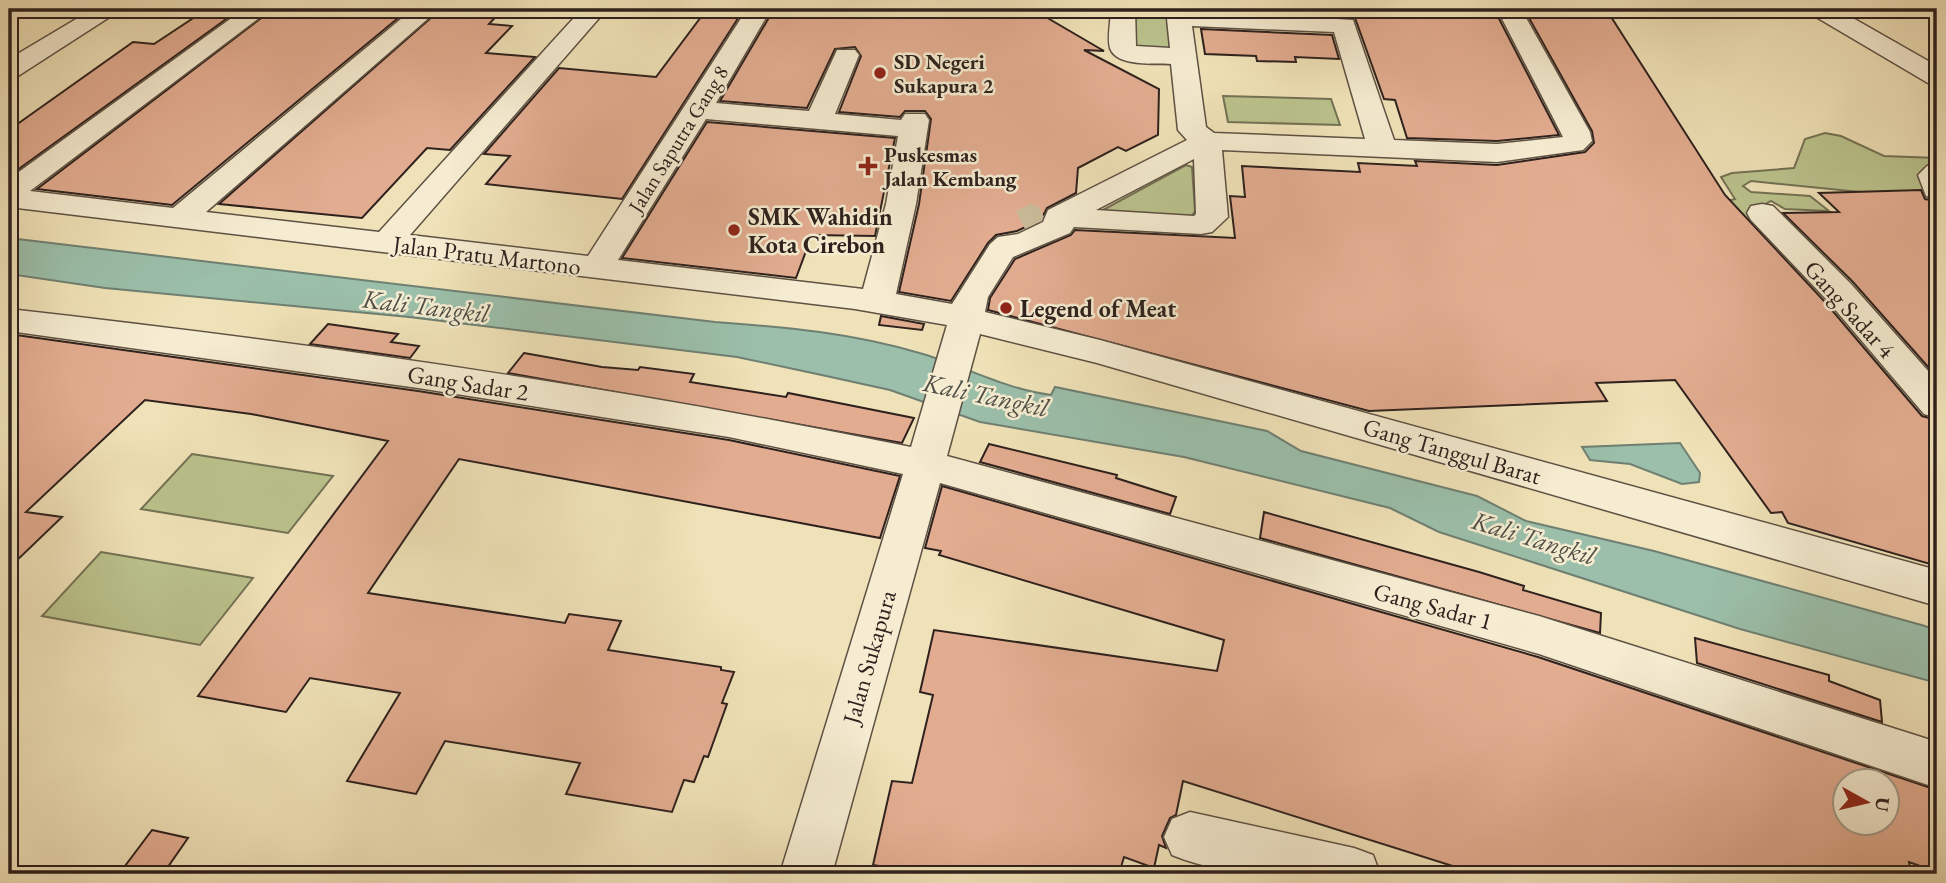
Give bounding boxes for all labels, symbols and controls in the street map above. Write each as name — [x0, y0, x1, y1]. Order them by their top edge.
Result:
place label: SD Negeri Sukapura 2 — [894, 48, 994, 99]
street label: Jalan Saputra Gang 8 — [621, 60, 734, 219]
marker: SD Negeri Sukapura 2 — [872, 65, 888, 81]
place label: Puskesmas Jalan Kembang — [882, 141, 1017, 192]
marker: Puskesmas Jalan Kembang — [858, 156, 878, 176]
place label: SMK Wahidin Kota Cirebon — [748, 201, 893, 260]
marker: SMK Wahidin Kota Cirebon — [726, 222, 742, 238]
street label: Jalan Pratu Martono — [389, 228, 583, 282]
street label: Gang Sadar 4 — [1798, 253, 1903, 365]
water label: Kali Tangkil — [360, 281, 492, 331]
place label: Legend of Meat — [1020, 293, 1176, 325]
marker: Legend of Meat — [998, 300, 1014, 316]
street label: Gang Sadar 2 — [405, 358, 531, 408]
water label: Kali Tangkil — [919, 365, 1052, 425]
street label: Gang Tanggul Barat — [1359, 411, 1545, 491]
water label: Kali Tangkil — [1467, 503, 1600, 573]
street label: Gang Sadar 1 — [1370, 575, 1496, 637]
street label: Jalan Sukapura — [835, 586, 903, 729]
north arrow — [1830, 768, 1900, 838]
text: U — [1869, 796, 1896, 813]

